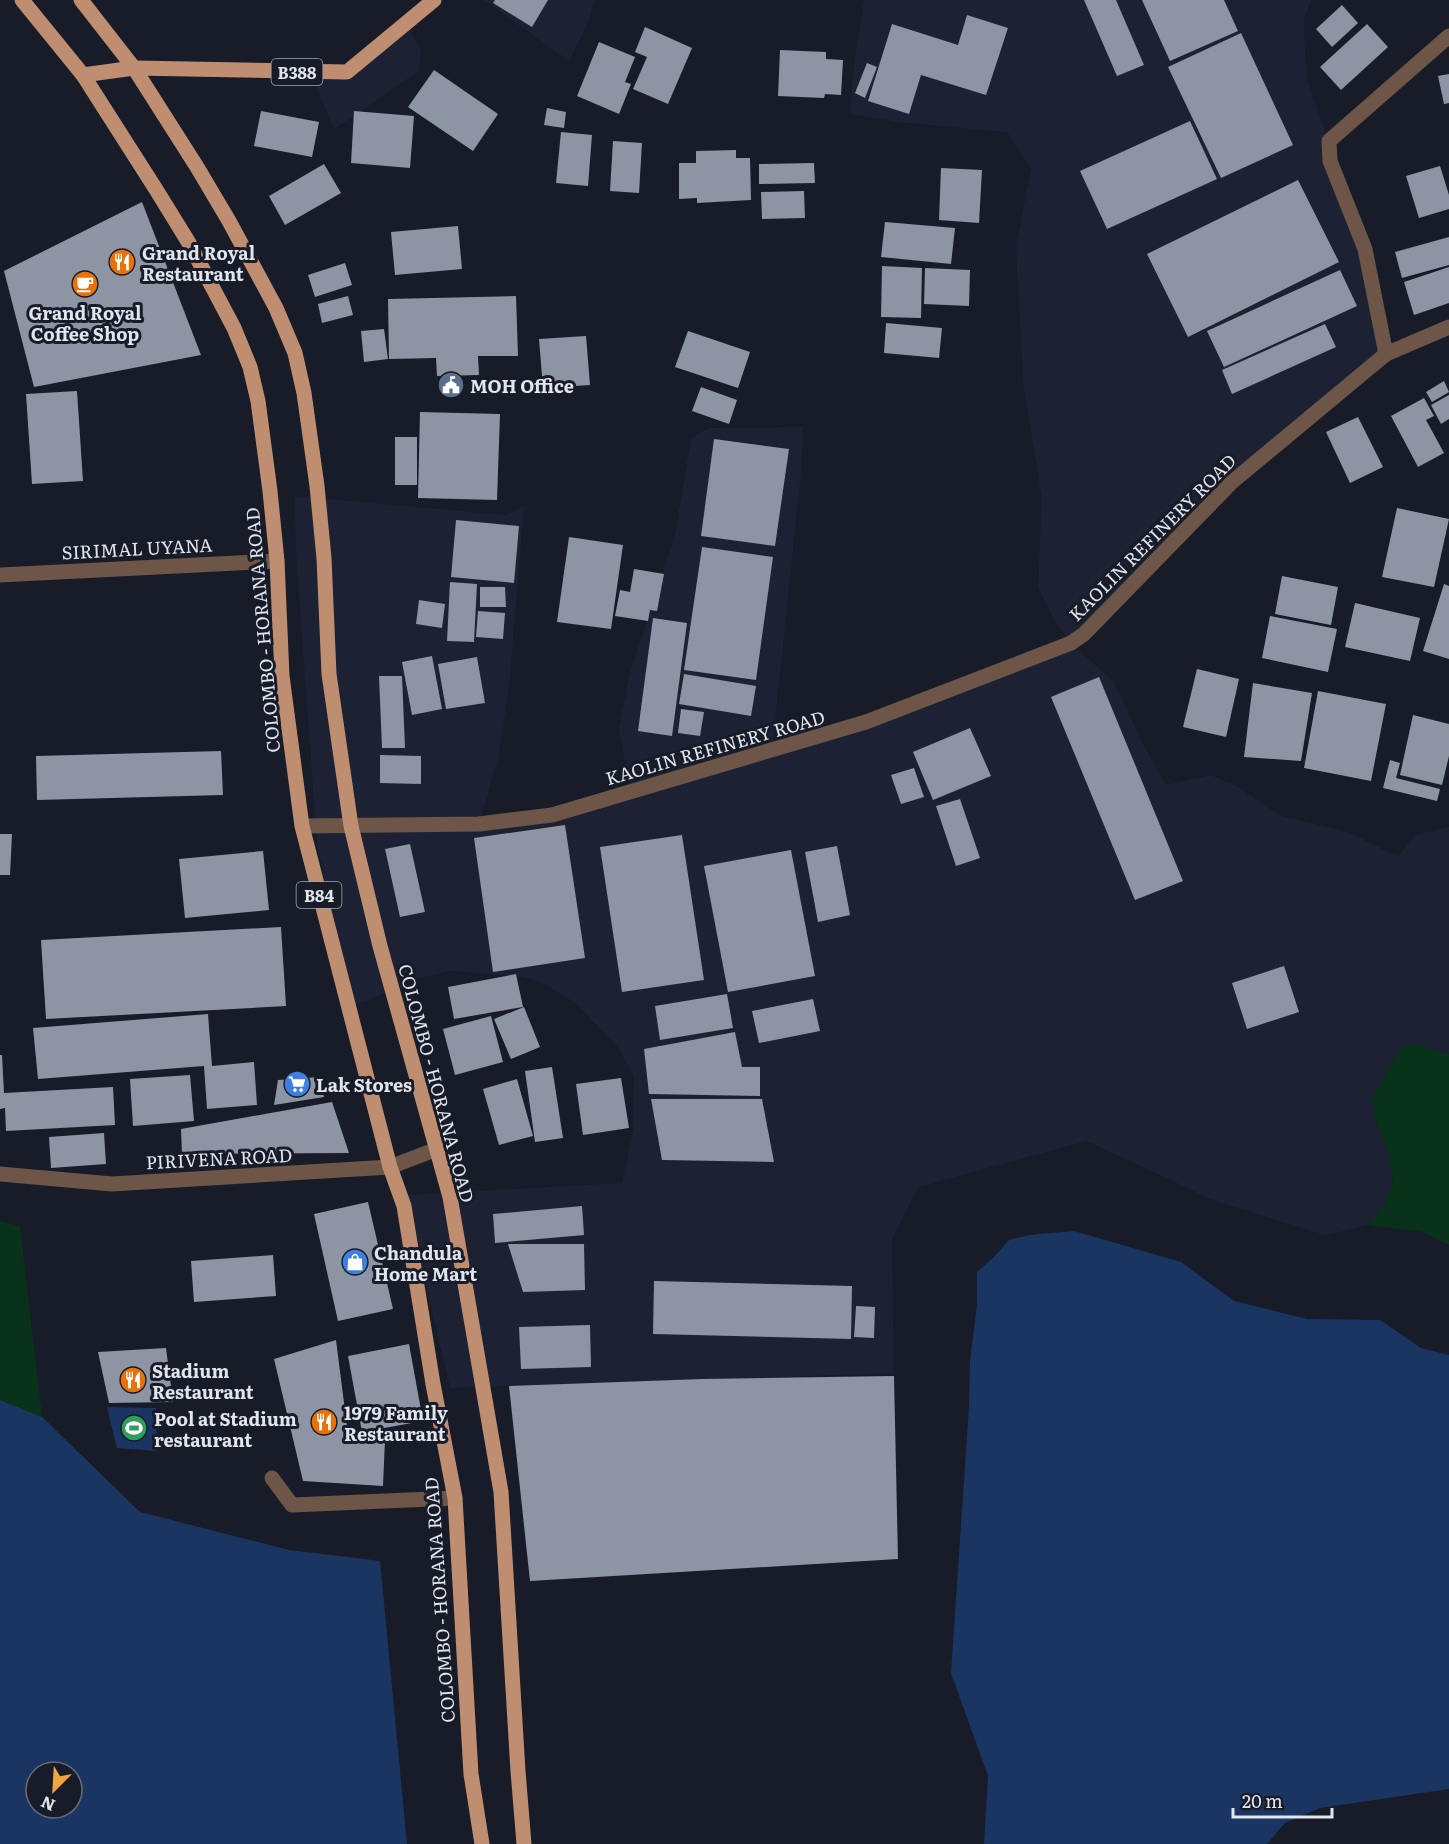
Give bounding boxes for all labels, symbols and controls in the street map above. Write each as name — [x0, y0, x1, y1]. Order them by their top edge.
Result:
road number: B388 — [272, 59, 322, 85]
place label: Grand Royal Restaurant — [142, 239, 256, 287]
restaurant icon: Grand Royal Restaurant — [107, 247, 137, 277]
cafe icon: Grand Royal Coffee Shop — [70, 269, 100, 299]
place label: Grand Royal Coffee Shop — [28, 299, 142, 347]
public building icon: MOH Office — [436, 370, 466, 400]
place label: MOH Office — [470, 372, 574, 399]
street label: KAOLIN REFINERY ROAD — [1062, 447, 1242, 627]
street label: COLOMBO - HORANA ROAD — [238, 506, 286, 754]
street label: SIRIMAL UYANA — [61, 531, 213, 565]
street label: KAOLIN REFINERY ROAD — [602, 703, 828, 791]
road number: B84 — [296, 882, 342, 908]
street label: COLOMBO - HORANA ROAD — [392, 961, 482, 1205]
supermarket icon: Lak Stores — [282, 1069, 312, 1099]
place label: Lak Stores — [316, 1071, 412, 1098]
street label: PIRIVENA ROAD — [145, 1141, 293, 1175]
place label: Chandula Home Mart — [374, 1239, 477, 1287]
shop icon: Chandula Home Mart — [340, 1247, 370, 1277]
place label: Stadium Restaurant — [152, 1357, 254, 1405]
restaurant icon: Stadium Restaurant — [118, 1365, 148, 1395]
place label: 1979 Family Restaurant — [344, 1399, 448, 1447]
place label: Pool at Stadium restaurant — [154, 1405, 297, 1453]
restaurant icon: 1979 Family Restaurant — [309, 1407, 339, 1437]
sports icon: Pool at Stadium restaurant — [119, 1413, 149, 1443]
street label: COLOMBO - HORANA ROAD — [417, 1476, 461, 1724]
north arrow — [24, 1760, 84, 1820]
scale bar — [1233, 1781, 1332, 1819]
text: 20 m — [1242, 1787, 1283, 1814]
text: N — [36, 1791, 59, 1818]

